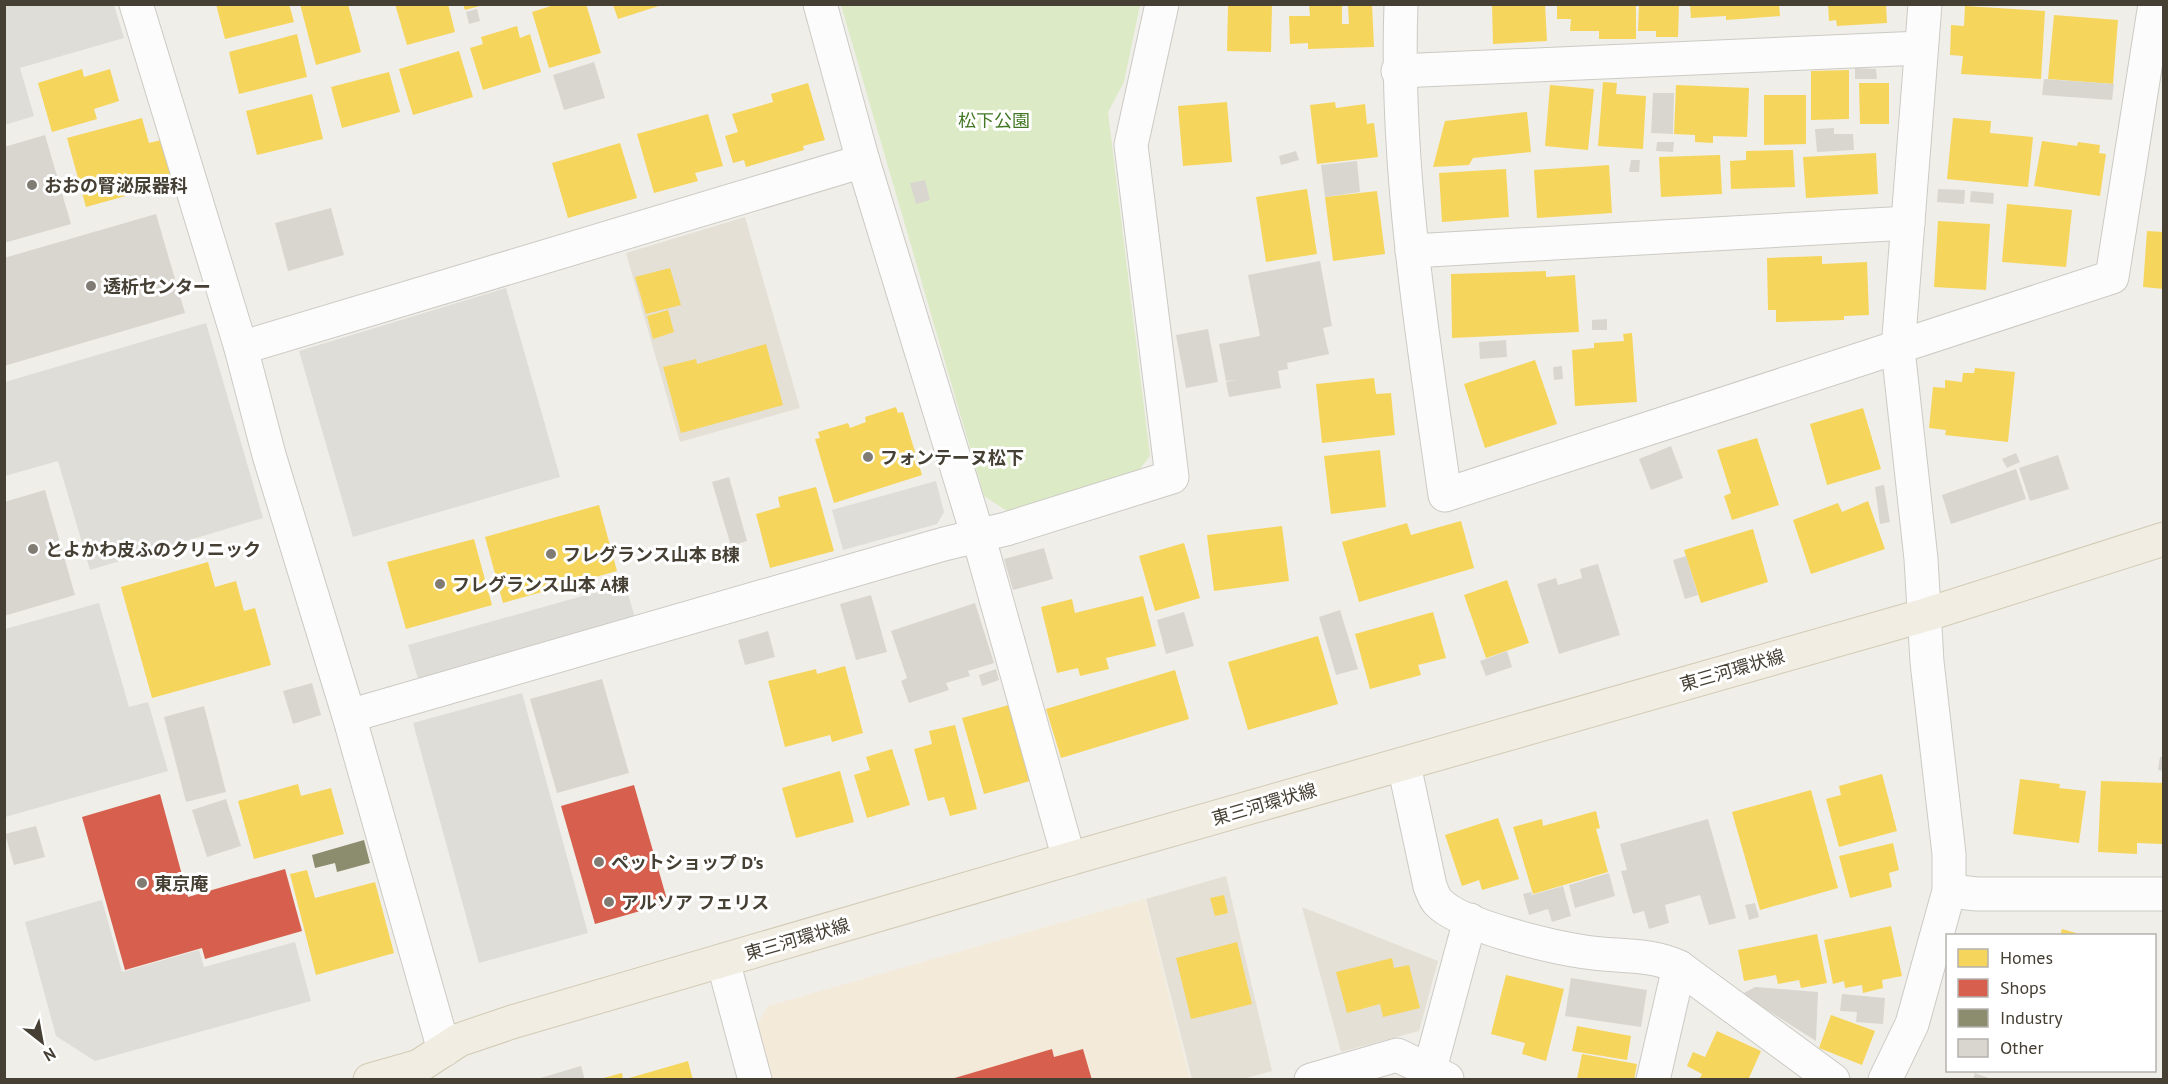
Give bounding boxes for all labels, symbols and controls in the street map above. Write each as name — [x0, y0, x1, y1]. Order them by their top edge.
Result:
park label: 松下公園 — [958, 109, 1030, 132]
place label: おおの腎泌尿器科 — [44, 174, 188, 197]
marker: おおの腎泌尿器科 — [25, 178, 39, 192]
place label: 透析センター — [103, 275, 211, 298]
marker: 透析センター — [84, 279, 98, 293]
place label: フォンテーヌ松下 — [880, 446, 1024, 469]
marker: フォンテーヌ松下 — [861, 450, 875, 464]
place label: とよかわ皮ふのクリニック — [45, 538, 261, 561]
marker: とよかわ皮ふのクリニック — [26, 542, 40, 556]
place label: フレグランス山本 B棟 — [563, 543, 740, 566]
marker: フレグランス山本 B棟 — [544, 547, 558, 561]
place label: フレグランス山本 A棟 — [452, 573, 629, 596]
marker: フレグランス山本 A棟 — [433, 577, 447, 591]
street label: 東三河環状線 — [1677, 644, 1787, 696]
street label: 東三河環状線 — [1209, 778, 1319, 830]
place label: ペットショップ D's — [611, 851, 764, 874]
marker: ペットショップ D's — [592, 855, 606, 869]
place label: 東京庵 — [154, 872, 208, 895]
marker: 東京庵 — [135, 876, 149, 890]
place label: アルソア フェリス — [621, 891, 769, 914]
marker: アルソア フェリス — [602, 895, 616, 909]
street label: 東三河環状線 — [742, 913, 852, 965]
legend — [1946, 934, 2156, 1072]
text: Homes — [2000, 946, 2053, 969]
text: Shops — [2000, 976, 2046, 999]
text: Industry — [2000, 1006, 2063, 1029]
north arrow — [12, 1012, 72, 1072]
text: Other — [2000, 1036, 2044, 1059]
text: N — [40, 1044, 59, 1066]

